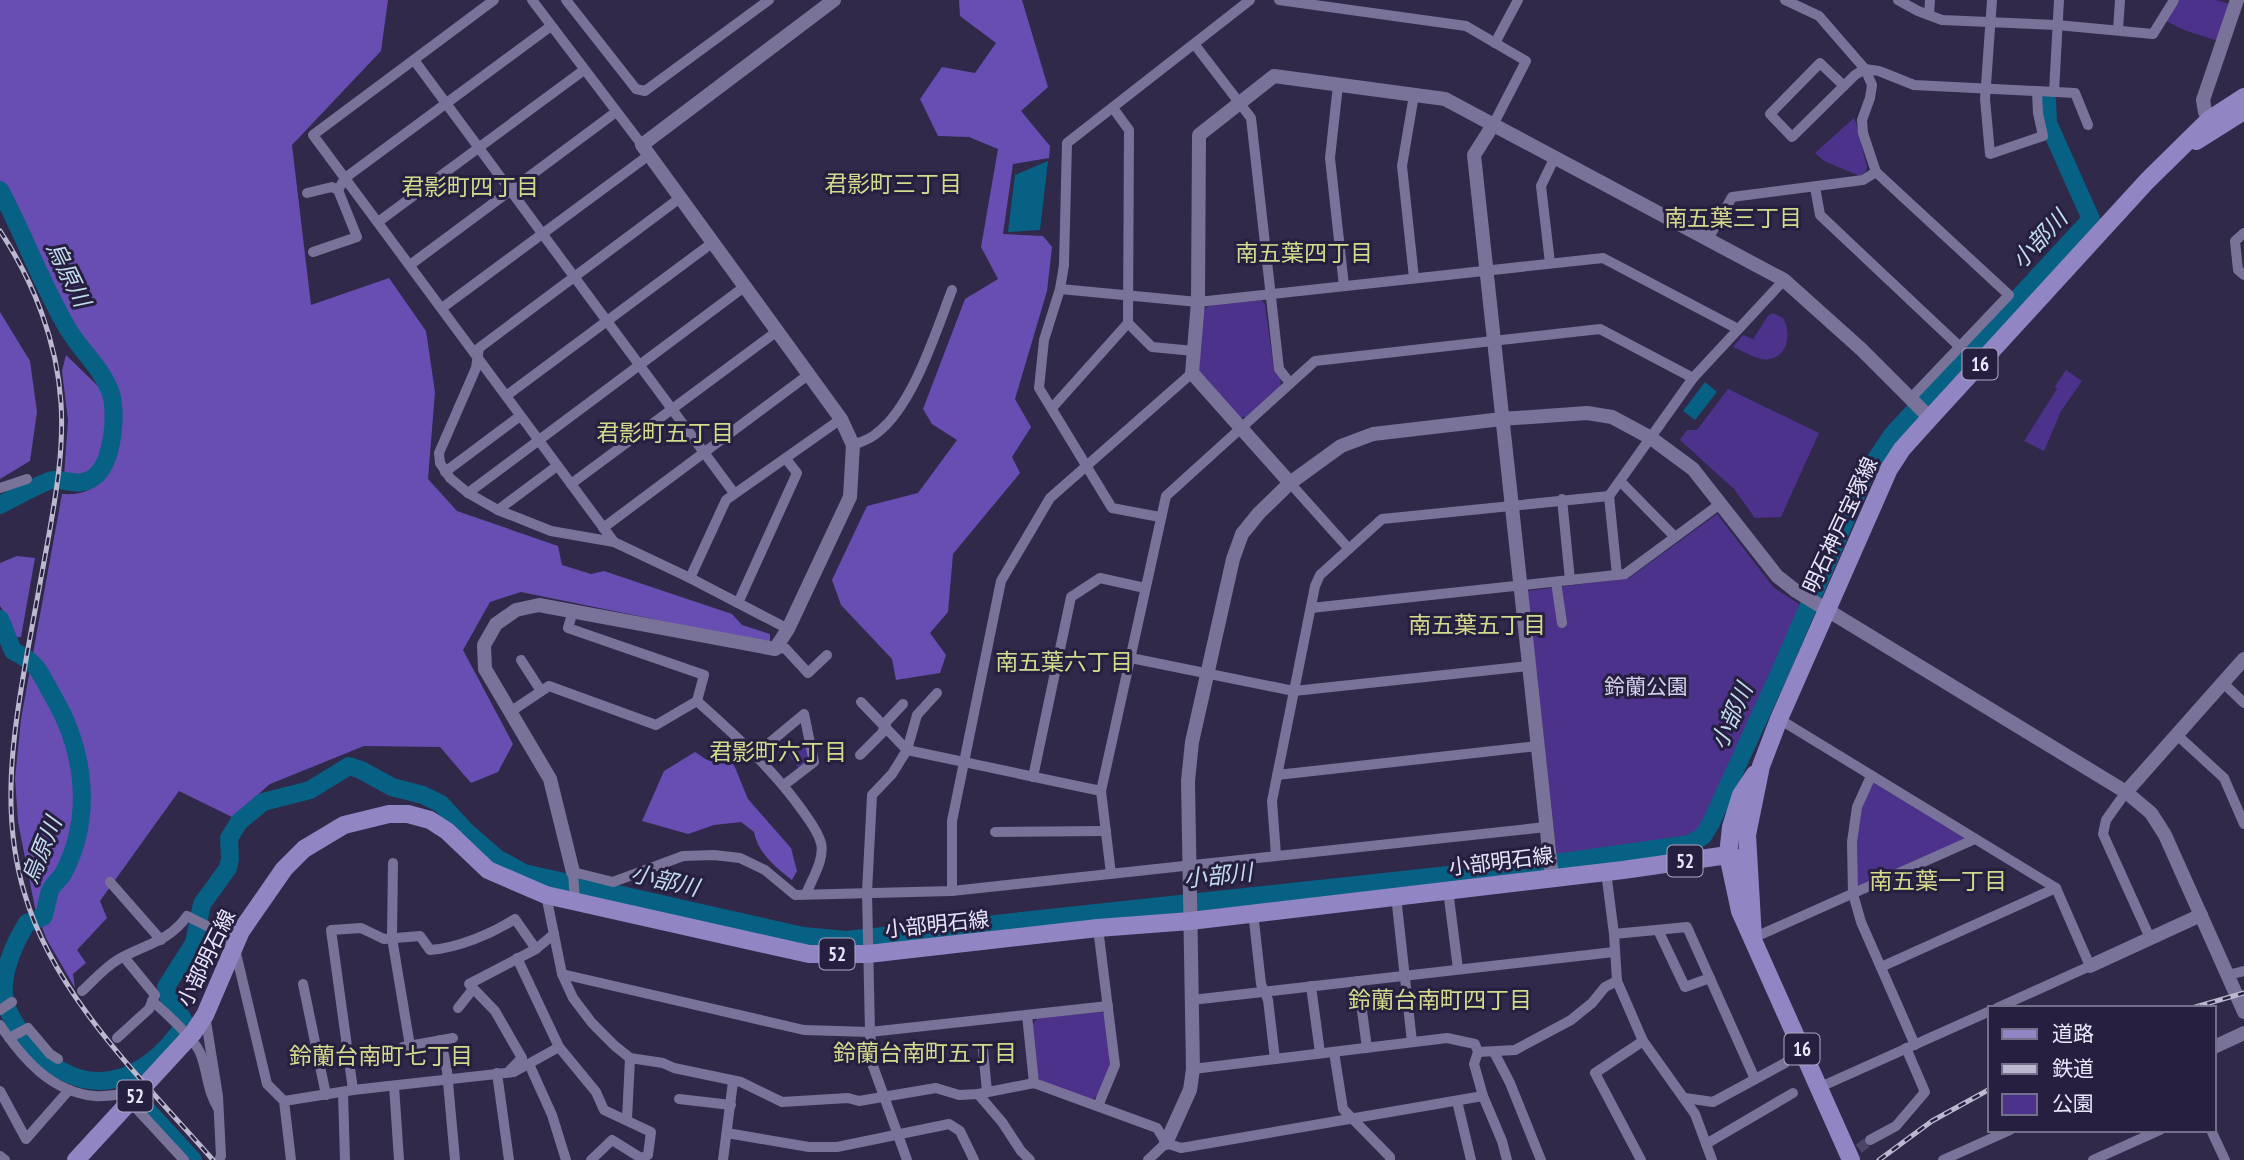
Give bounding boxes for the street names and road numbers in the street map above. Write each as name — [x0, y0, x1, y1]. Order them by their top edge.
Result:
road number: 16 — [1962, 348, 1997, 380]
street label: 明石神戸宝塚線 — [1797, 453, 1883, 597]
street label: 小部明石線 — [1447, 841, 1555, 881]
road number: 52 — [1668, 846, 1702, 876]
street label: 小部明石線 — [171, 905, 241, 1011]
street label: 小部明石線 — [883, 905, 991, 943]
road number: 52 — [820, 938, 854, 970]
road number: 16 — [1784, 1034, 1820, 1064]
road number: 52 — [118, 1080, 152, 1112]

